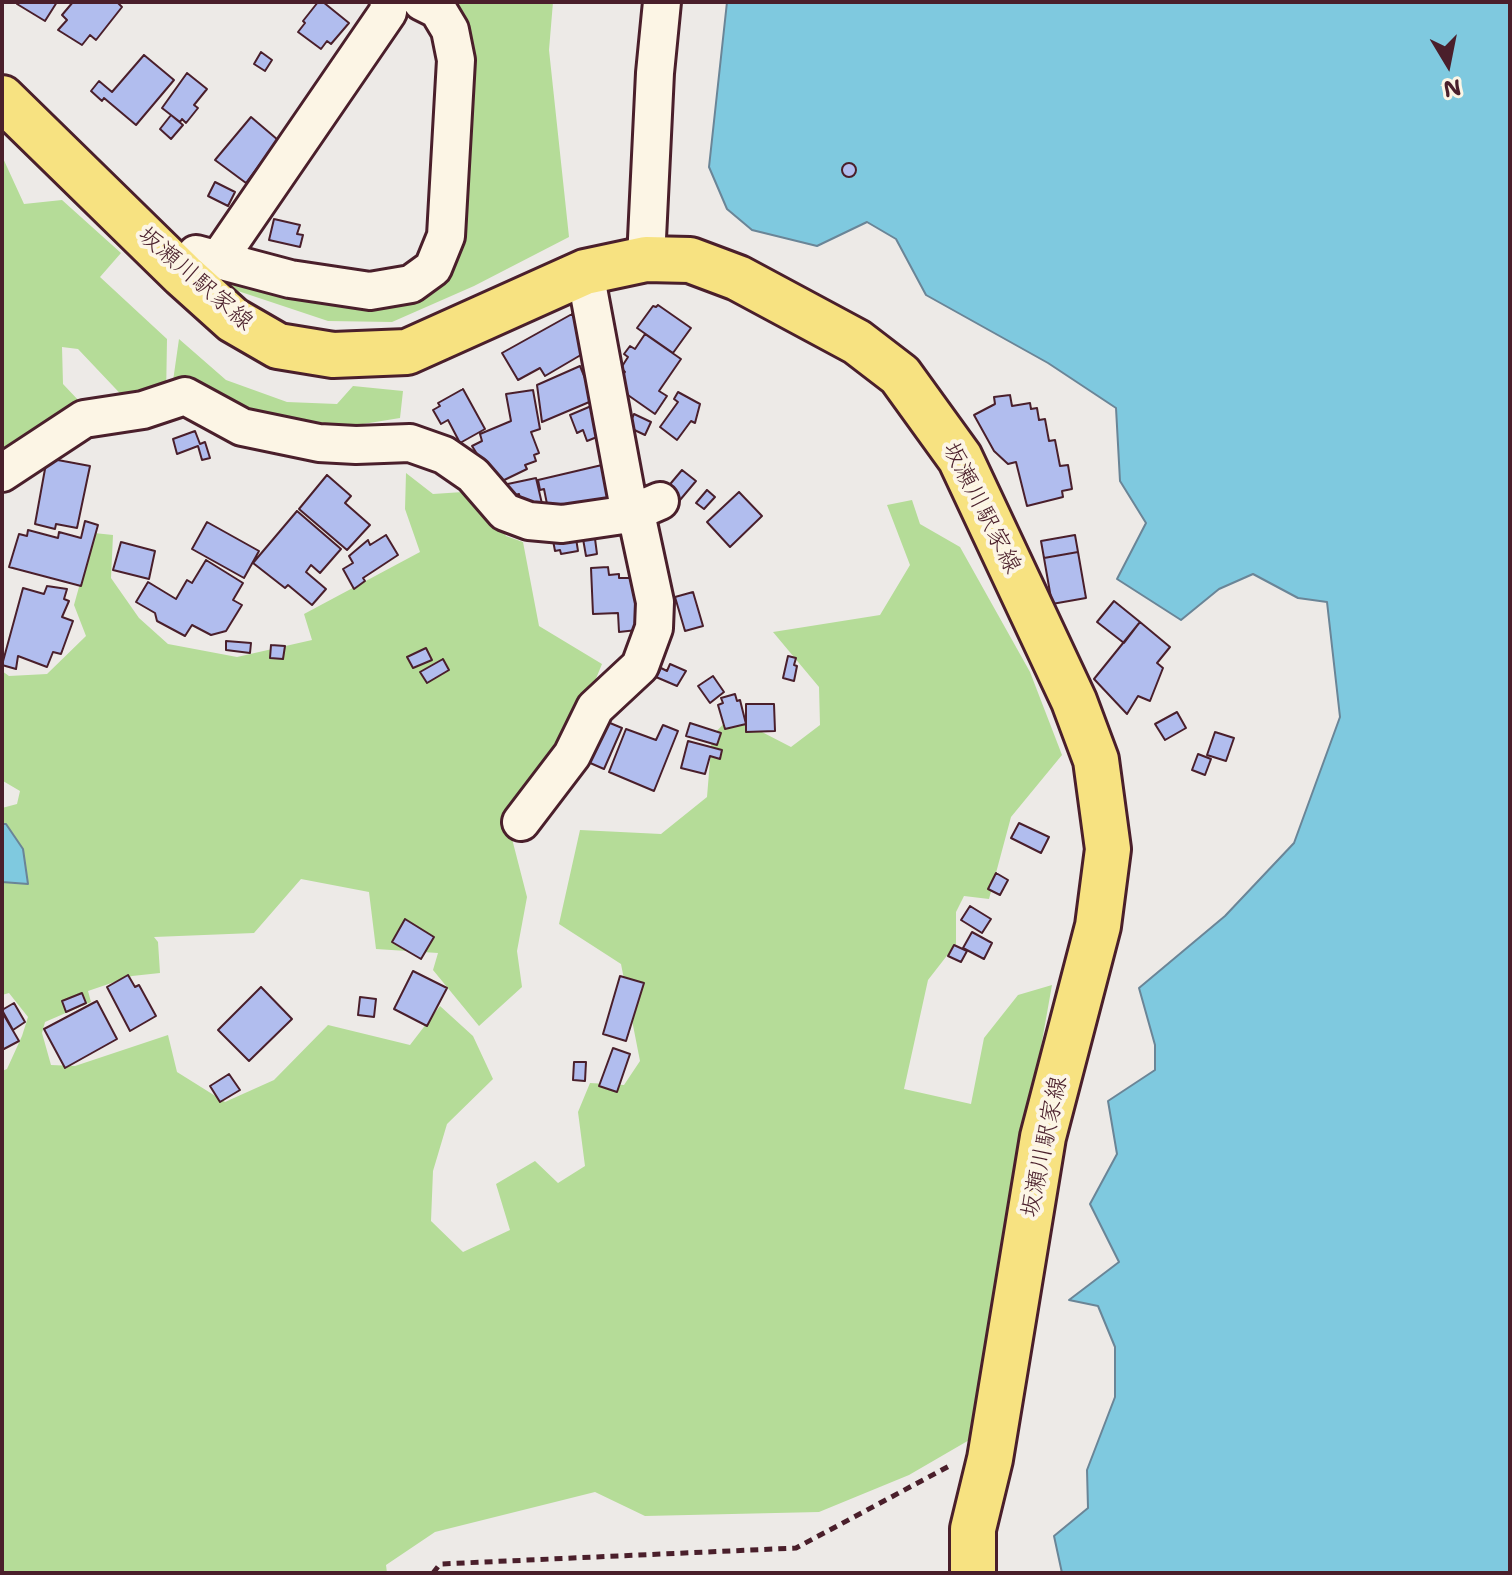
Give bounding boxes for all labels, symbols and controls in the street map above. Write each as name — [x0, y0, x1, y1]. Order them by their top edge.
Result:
north arrow — [1408, 24, 1488, 104]
text: N — [1441, 72, 1463, 104]
street label: 坂瀬川駅家線 — [131, 221, 259, 337]
street label: 坂瀬川駅家線 — [935, 437, 1027, 579]
street label: 坂瀬川駅家線 — [1016, 1074, 1074, 1220]

